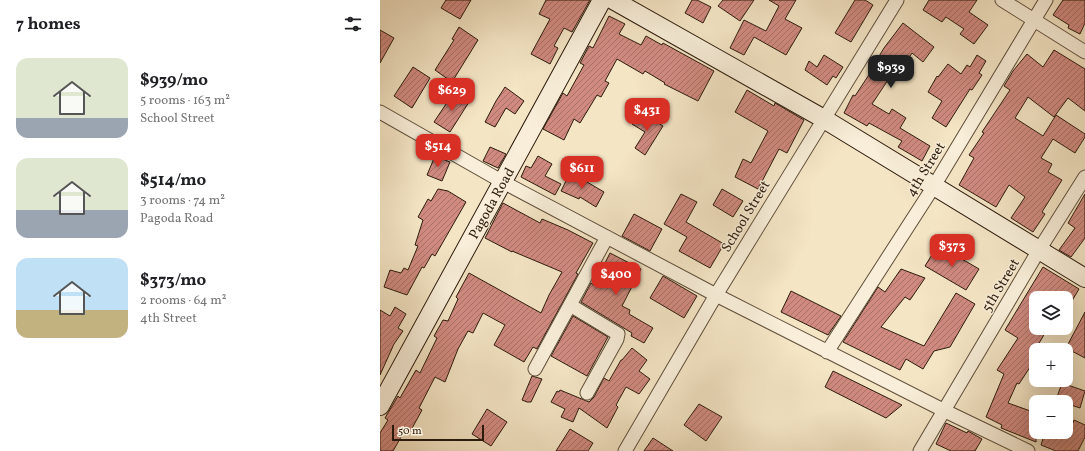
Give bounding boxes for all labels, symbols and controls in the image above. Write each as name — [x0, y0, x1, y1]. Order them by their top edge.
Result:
text: 7 homes — [16, 13, 81, 36]
icon: filters — [342, 13, 364, 35]
pin: $939 — [867, 55, 915, 89]
text: $939 — [877, 59, 905, 77]
text: $939/mo — [140, 69, 208, 92]
icon: home — [48, 74, 96, 122]
pin: $629 — [428, 78, 476, 112]
text: $629 — [438, 82, 466, 100]
text: 5 rooms · 163 m² — [140, 92, 230, 110]
pin: $431 — [623, 98, 671, 132]
text: $431 — [634, 102, 660, 120]
text: School Street — [140, 110, 215, 128]
pin: $514 — [414, 134, 462, 168]
text: $514 — [425, 138, 451, 156]
street label: 4th Street — [902, 139, 951, 201]
pin: $611 — [558, 156, 606, 190]
text: $611 — [570, 160, 594, 178]
street label: Pagoda Road — [465, 164, 520, 243]
text: $514/mo — [140, 169, 206, 192]
icon: home — [48, 174, 96, 222]
street label: School Street — [717, 177, 775, 256]
text: 3 rooms · 74 m² — [140, 192, 225, 210]
text: Pagoda Road — [140, 210, 213, 228]
pin: $373 — [928, 234, 976, 268]
text: $373 — [939, 238, 965, 256]
street label: 5th Street — [978, 255, 1025, 316]
pin: $400 — [592, 262, 640, 296]
text: $400 — [600, 266, 632, 284]
text: $373/mo — [140, 269, 206, 292]
icon: home — [48, 274, 96, 322]
map controls — [1029, 291, 1073, 439]
button: layers — [1029, 291, 1073, 335]
text: 2 rooms · 64 m² — [140, 292, 227, 310]
text: 4th Street — [140, 310, 197, 328]
button: + — [1029, 343, 1073, 387]
button: − — [1029, 395, 1073, 439]
scale bar — [392, 423, 484, 442]
text: 50 m — [398, 424, 422, 439]

